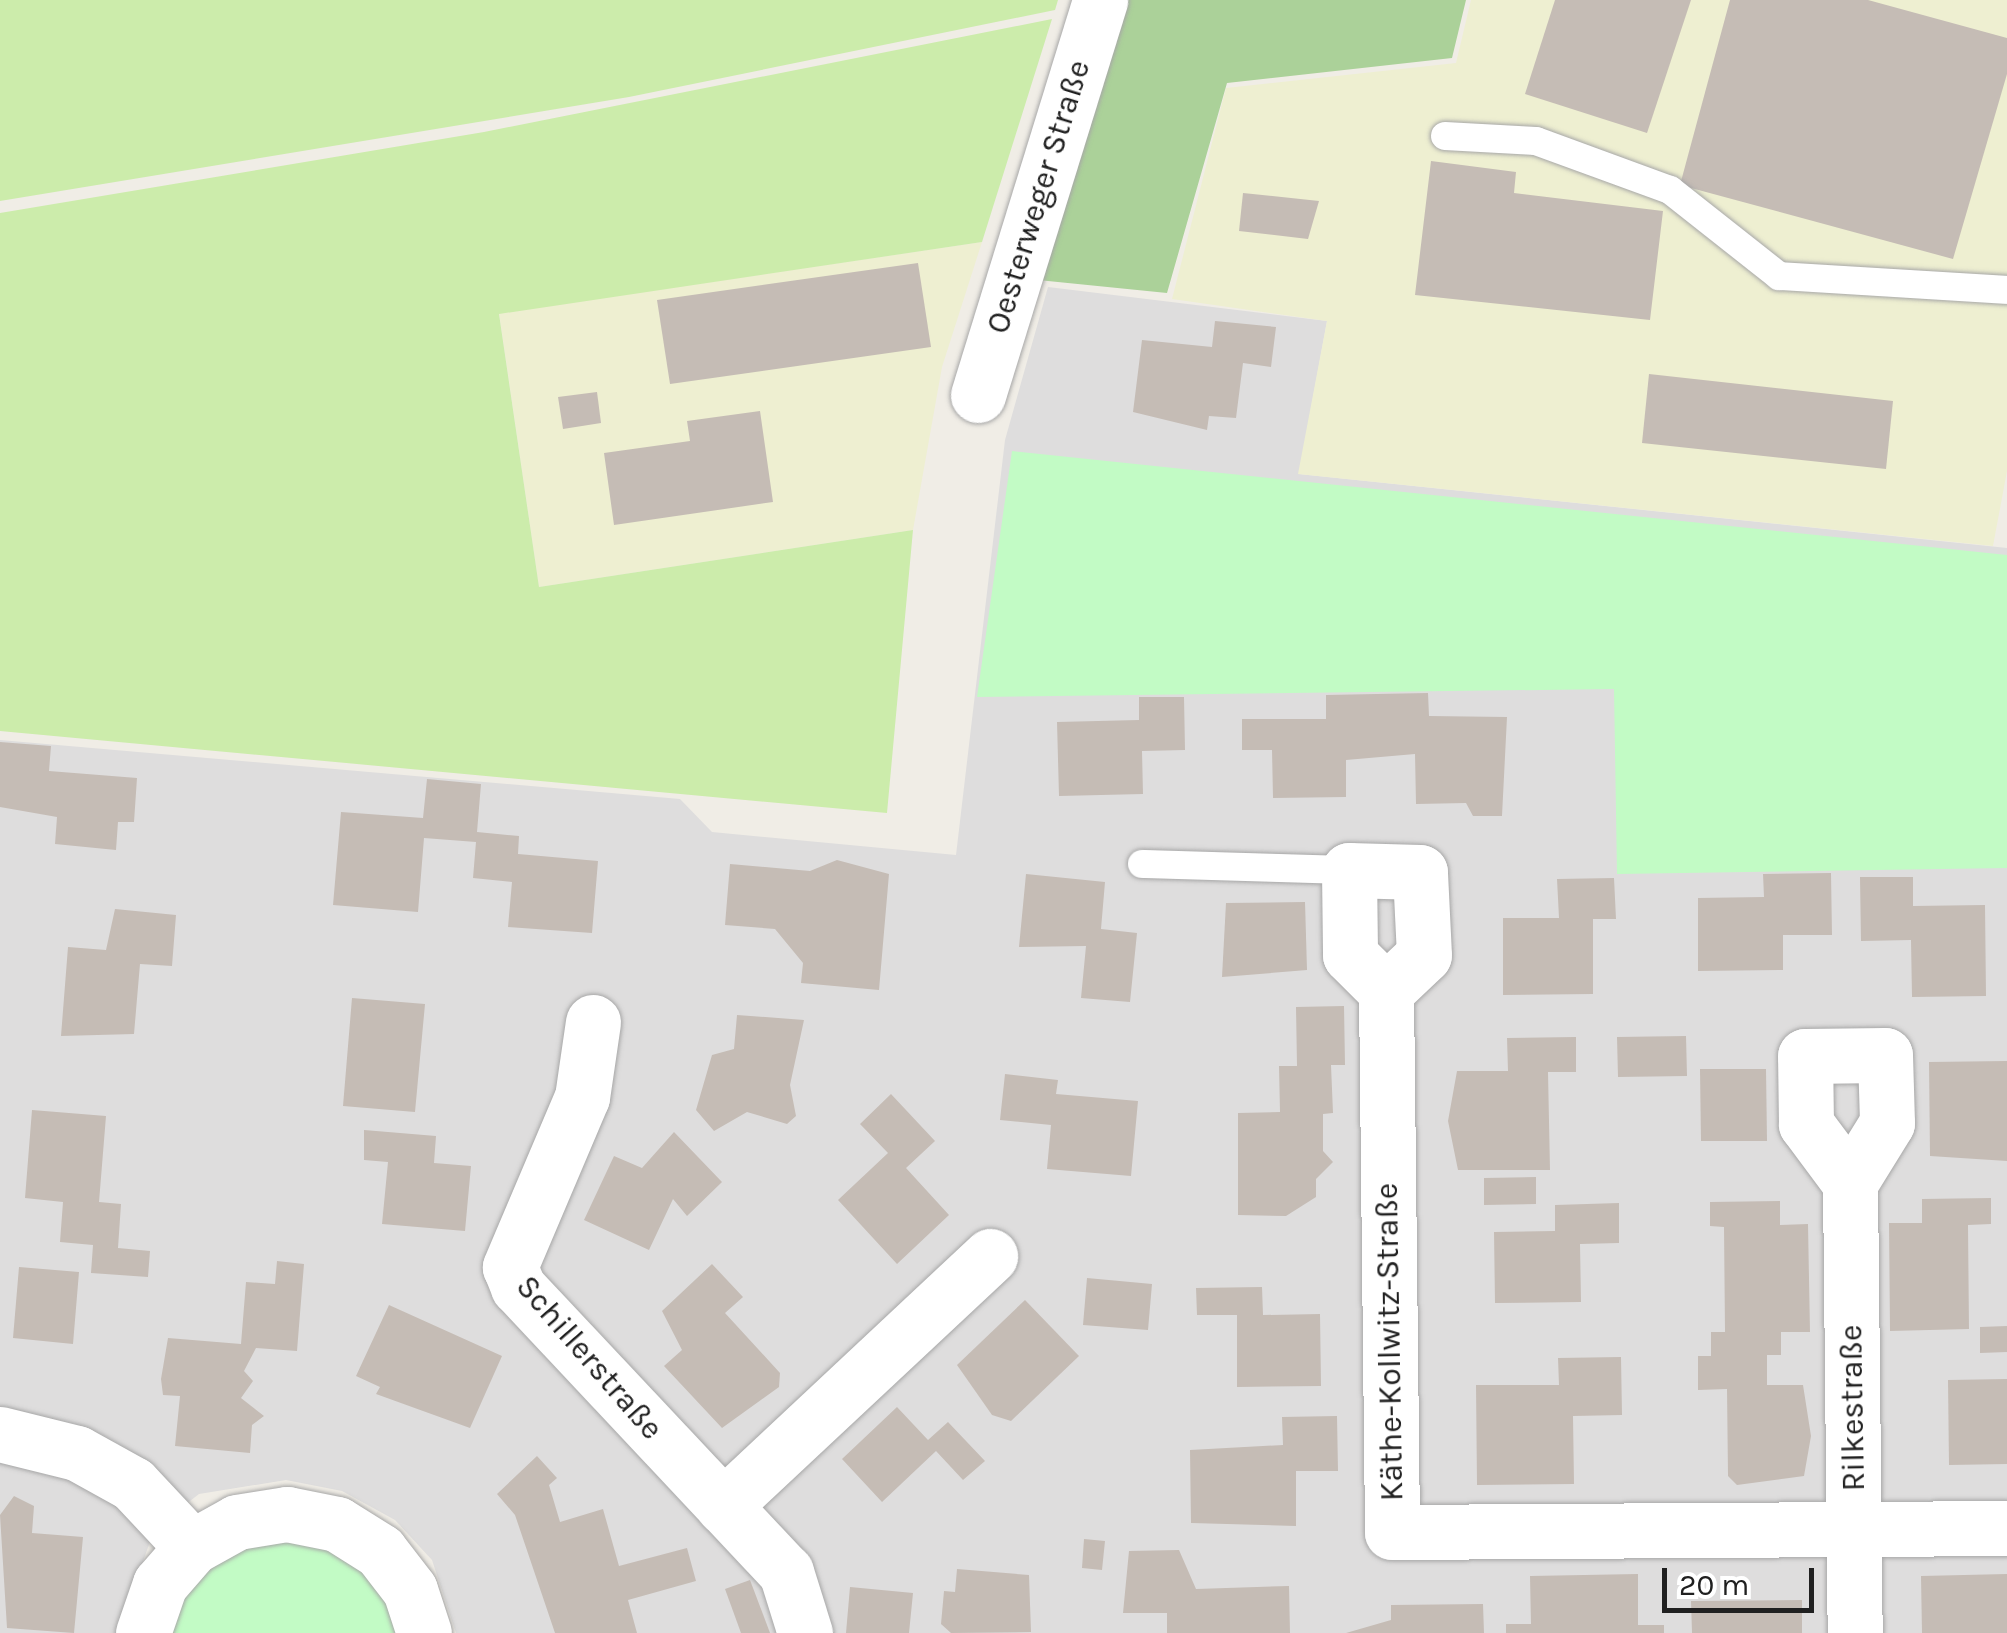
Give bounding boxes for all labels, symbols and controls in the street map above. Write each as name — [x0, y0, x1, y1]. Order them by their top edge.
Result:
street label: Oesterweger Straße — [979, 56, 1099, 338]
street label: Käthe-Kollwitz-Straße — [1368, 1182, 1412, 1502]
street label: Schillerstraße — [507, 1268, 671, 1448]
street label: Rilkestraße — [1832, 1324, 1874, 1492]
scale bar — [1667, 1548, 1820, 1610]
text: 20 m — [1679, 1567, 1749, 1603]

